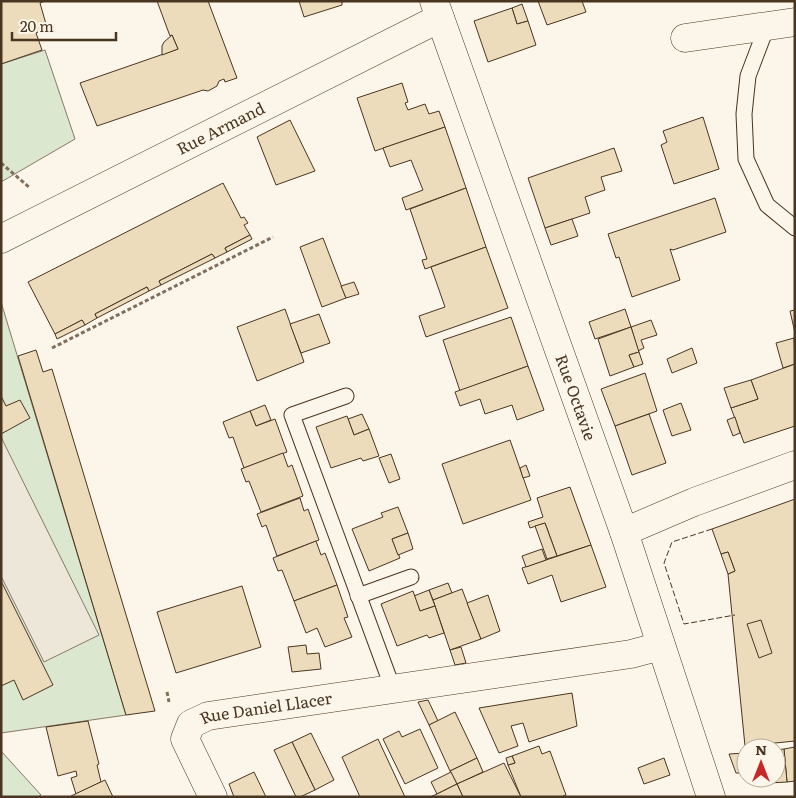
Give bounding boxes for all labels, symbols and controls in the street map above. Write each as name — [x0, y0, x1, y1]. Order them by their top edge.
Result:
scale bar — [12, 10, 116, 42]
text: 20 m — [20, 14, 54, 37]
street label: Rue Armand — [172, 95, 269, 160]
street label: Rue Octavie — [550, 351, 603, 444]
street label: Rue Daniel Llacer — [195, 685, 334, 729]
north arrow — [736, 738, 786, 788]
text: N — [755, 739, 767, 759]

